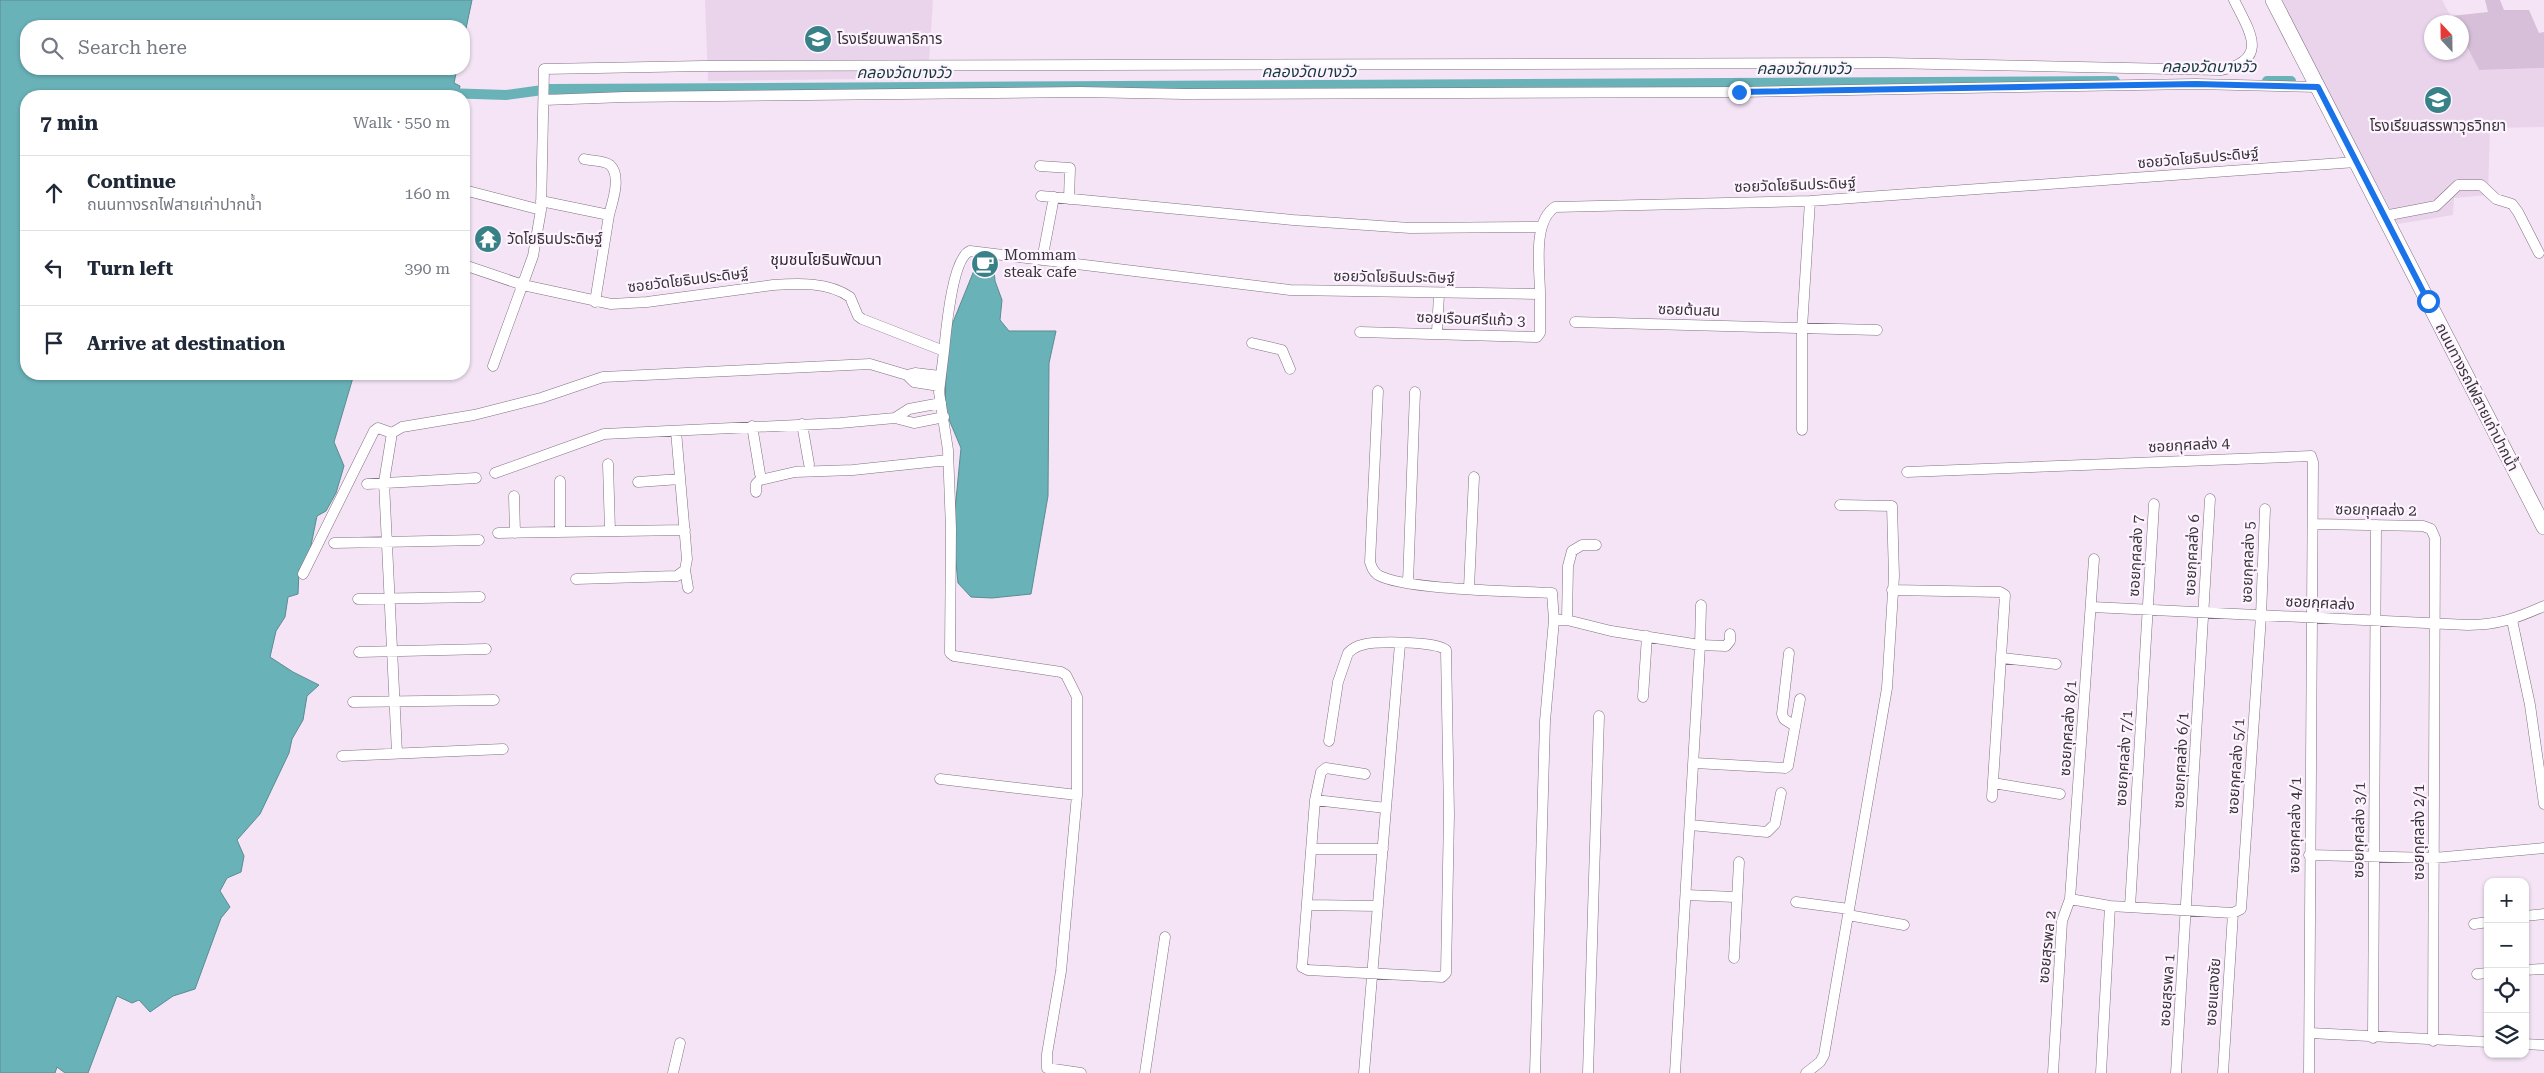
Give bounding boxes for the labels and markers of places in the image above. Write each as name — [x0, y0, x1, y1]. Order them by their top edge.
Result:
school or university icon: โรงเรียนพลาธิการ — [803, 24, 833, 54]
place label: โรงเรียนพลาธิการ — [837, 30, 942, 48]
school or university icon: โรงเรียนสรรพาวุธวิทยา — [2423, 85, 2453, 115]
place label: โรงเรียนสรรพาวุธวิทยา — [2370, 117, 2506, 135]
temple icon: วัดโยธินประดิษฐ์ — [473, 224, 503, 254]
place label: วัดโยธินประดิษฐ์ — [507, 230, 603, 248]
place label: Mommam steak cafe — [1004, 246, 1077, 281]
cafe icon: Mommam steak cafe — [970, 249, 1000, 279]

